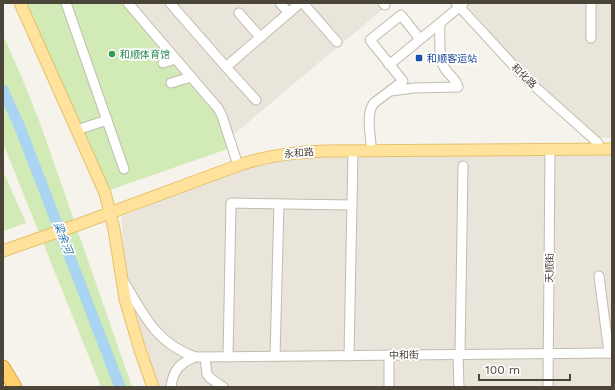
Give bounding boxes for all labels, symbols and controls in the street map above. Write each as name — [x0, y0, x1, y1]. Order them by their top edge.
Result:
marker: 和顺体育馆 — [107, 49, 117, 59]
place label: 和顺体育馆 — [120, 49, 170, 60]
marker: 和顺客运站 — [414, 53, 424, 63]
place label: 和顺客运站 — [427, 53, 477, 64]
street label: 和化路 — [509, 62, 539, 90]
street label: 永和路 — [284, 146, 314, 160]
water label: 梁余河 — [51, 220, 76, 258]
street label: 天顺街 — [544, 253, 555, 283]
street label: 中和街 — [389, 349, 419, 361]
scale bar — [479, 356, 570, 382]
text: 100 m — [485, 363, 520, 377]

